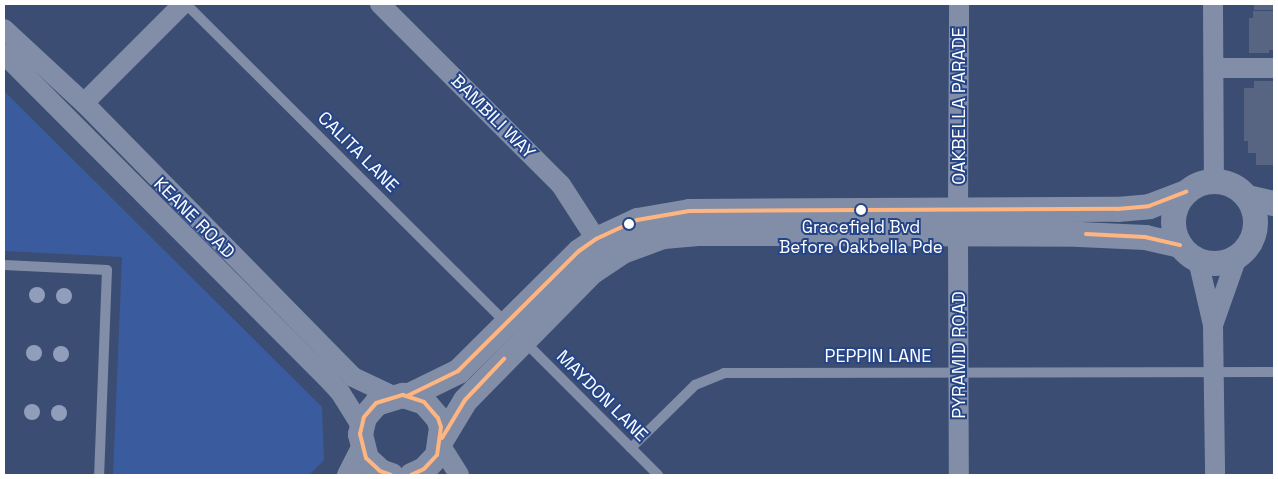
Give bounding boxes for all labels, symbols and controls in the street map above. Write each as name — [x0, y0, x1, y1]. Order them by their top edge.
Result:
street label: OAKBELLA PARADE — [948, 27, 970, 185]
street label: BAMBILI WAY — [446, 70, 540, 164]
street label: CALITA LANE — [313, 107, 403, 197]
street label: KEANE ROAD — [149, 173, 239, 263]
marker: Gracefield Bvd Before Oakbella Pde — [856, 205, 866, 215]
place label: Gracefield Bvd Before Oakbella Pde — [779, 218, 943, 258]
unlabelled marker — [624, 219, 634, 229]
street label: PYRAMID ROAD — [948, 291, 970, 419]
street label: PEPPIN LANE — [825, 345, 931, 367]
street label: MAYDON LANE — [552, 346, 652, 446]

